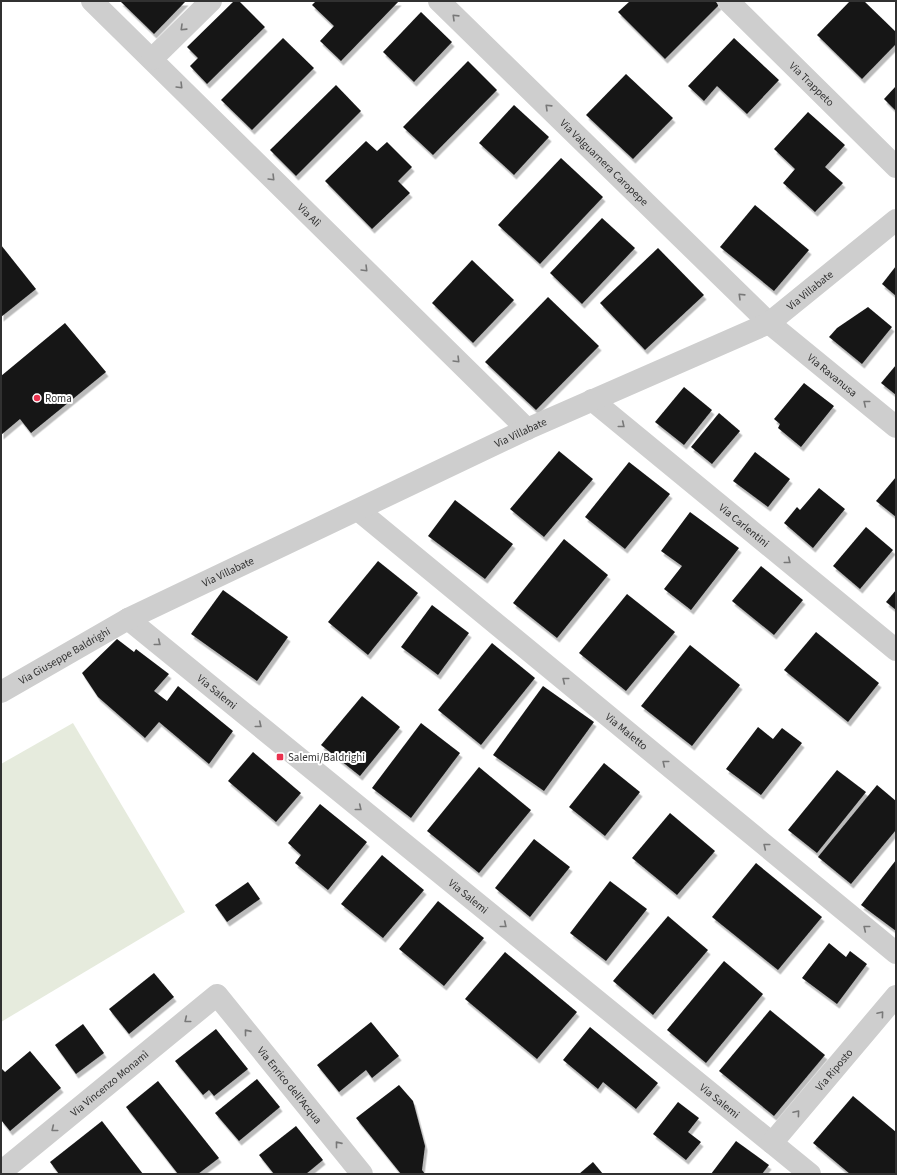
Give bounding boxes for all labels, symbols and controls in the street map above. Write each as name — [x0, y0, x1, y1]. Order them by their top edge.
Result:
one-way arrow — [452, 14, 460, 22]
one-way arrow — [180, 23, 188, 31]
street label: Via Trappeto — [786, 59, 837, 110]
one-way arrow — [175, 82, 183, 89]
one-way arrow — [545, 105, 553, 112]
street label: Via Valguarnera Caropepe — [556, 116, 652, 210]
one-way arrow — [267, 173, 275, 181]
street label: Via Alì — [294, 200, 324, 231]
one-way arrow — [360, 264, 368, 272]
street label: Via Villabate — [783, 267, 837, 314]
one-way arrow — [738, 293, 746, 301]
street label: Via Ravanusa — [804, 350, 860, 400]
one-way arrow — [452, 355, 460, 363]
place label: Roma — [45, 391, 72, 406]
marker: Roma — [32, 393, 42, 403]
one-way arrow — [863, 400, 870, 407]
street label: Via Villabate — [492, 414, 550, 451]
one-way arrow — [618, 421, 625, 428]
street label: Via Carlentini — [715, 500, 772, 551]
street label: Via Villabate — [199, 553, 257, 591]
one-way arrow — [783, 556, 790, 563]
street label: Via Giuseppe Baldrighi — [16, 624, 113, 688]
one-way arrow — [153, 639, 160, 646]
street label: Via Salemi — [194, 671, 240, 713]
one-way arrow — [562, 678, 569, 685]
street label: Via Maletto — [602, 710, 651, 754]
one-way arrow — [254, 721, 261, 728]
place label: Salemi/Baldrighi — [288, 750, 365, 765]
marker: Salemi/Baldrighi — [275, 752, 285, 762]
one-way arrow — [663, 760, 670, 767]
one-way arrow — [355, 803, 362, 810]
one-way arrow — [763, 843, 770, 850]
street label: Via Salemi — [445, 876, 491, 917]
one-way arrow — [499, 920, 506, 927]
one-way arrow — [863, 926, 870, 933]
one-way arrow — [876, 1012, 883, 1019]
one-way arrow — [184, 1016, 192, 1023]
one-way arrow — [245, 1029, 252, 1037]
street label: Via Enrico dell'Acqua — [254, 1044, 325, 1127]
street label: Via Riposto — [812, 1046, 857, 1094]
street label: Via Vincenzo Monamì — [67, 1047, 152, 1120]
street label: Via Salemi — [696, 1080, 743, 1122]
one-way arrow — [792, 1111, 799, 1118]
one-way arrow — [51, 1124, 58, 1131]
one-way arrow — [335, 1141, 342, 1148]

